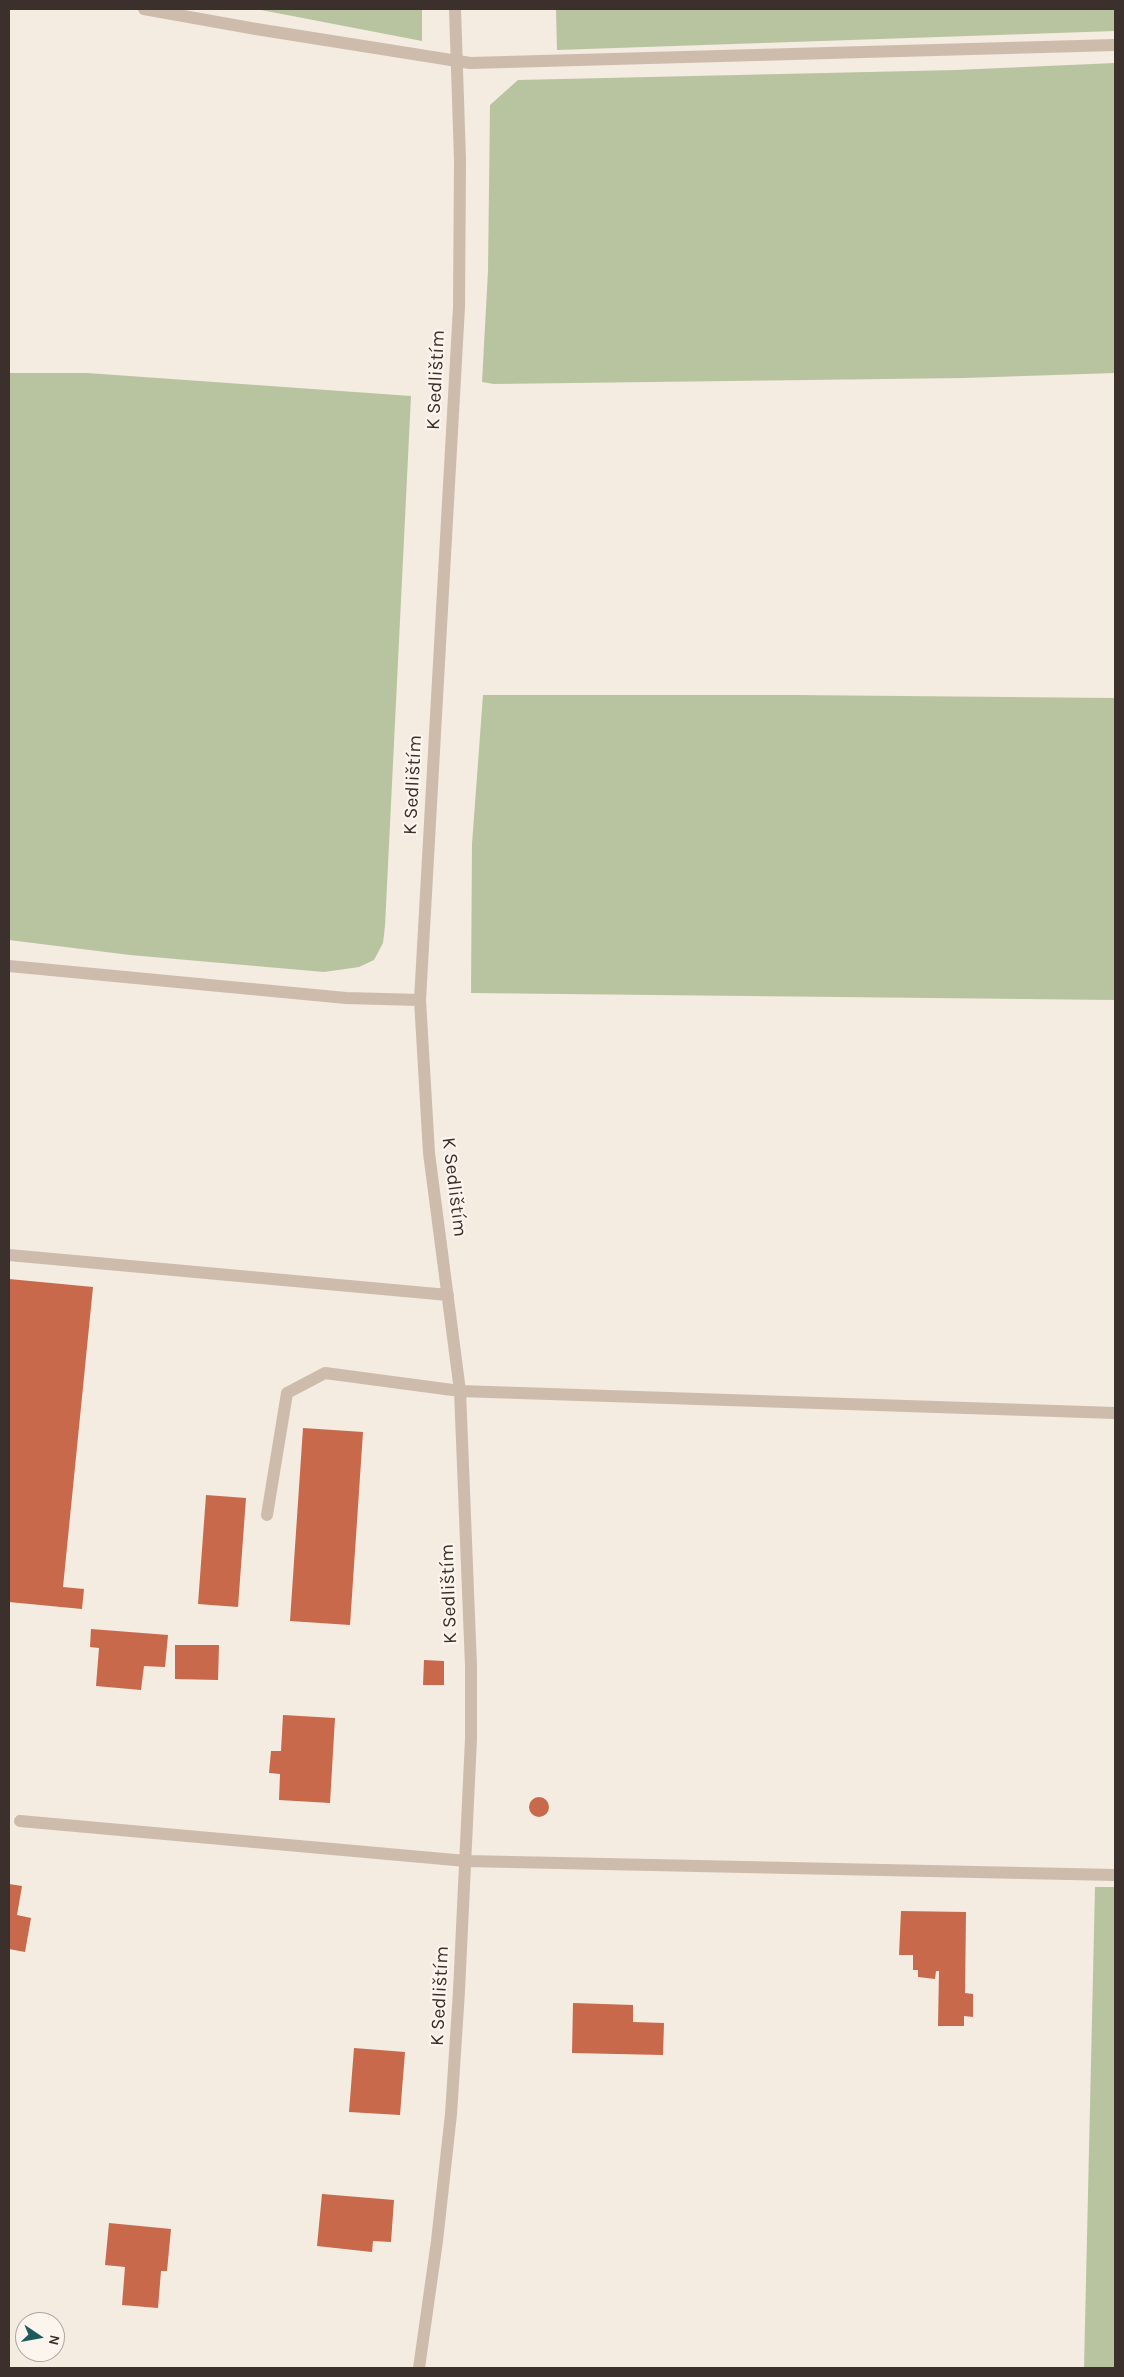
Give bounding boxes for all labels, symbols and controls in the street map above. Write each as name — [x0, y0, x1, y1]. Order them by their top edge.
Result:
street label: K Sedlištím — [422, 329, 450, 431]
street label: K Sedlištím — [399, 734, 427, 836]
street label: K Sedlištím — [437, 1136, 471, 1238]
street label: K Sedlištím — [436, 1544, 462, 1644]
street label: K Sedlištím — [426, 1945, 454, 2047]
north arrow — [15, 2312, 65, 2362]
text: N — [45, 2333, 64, 2347]

